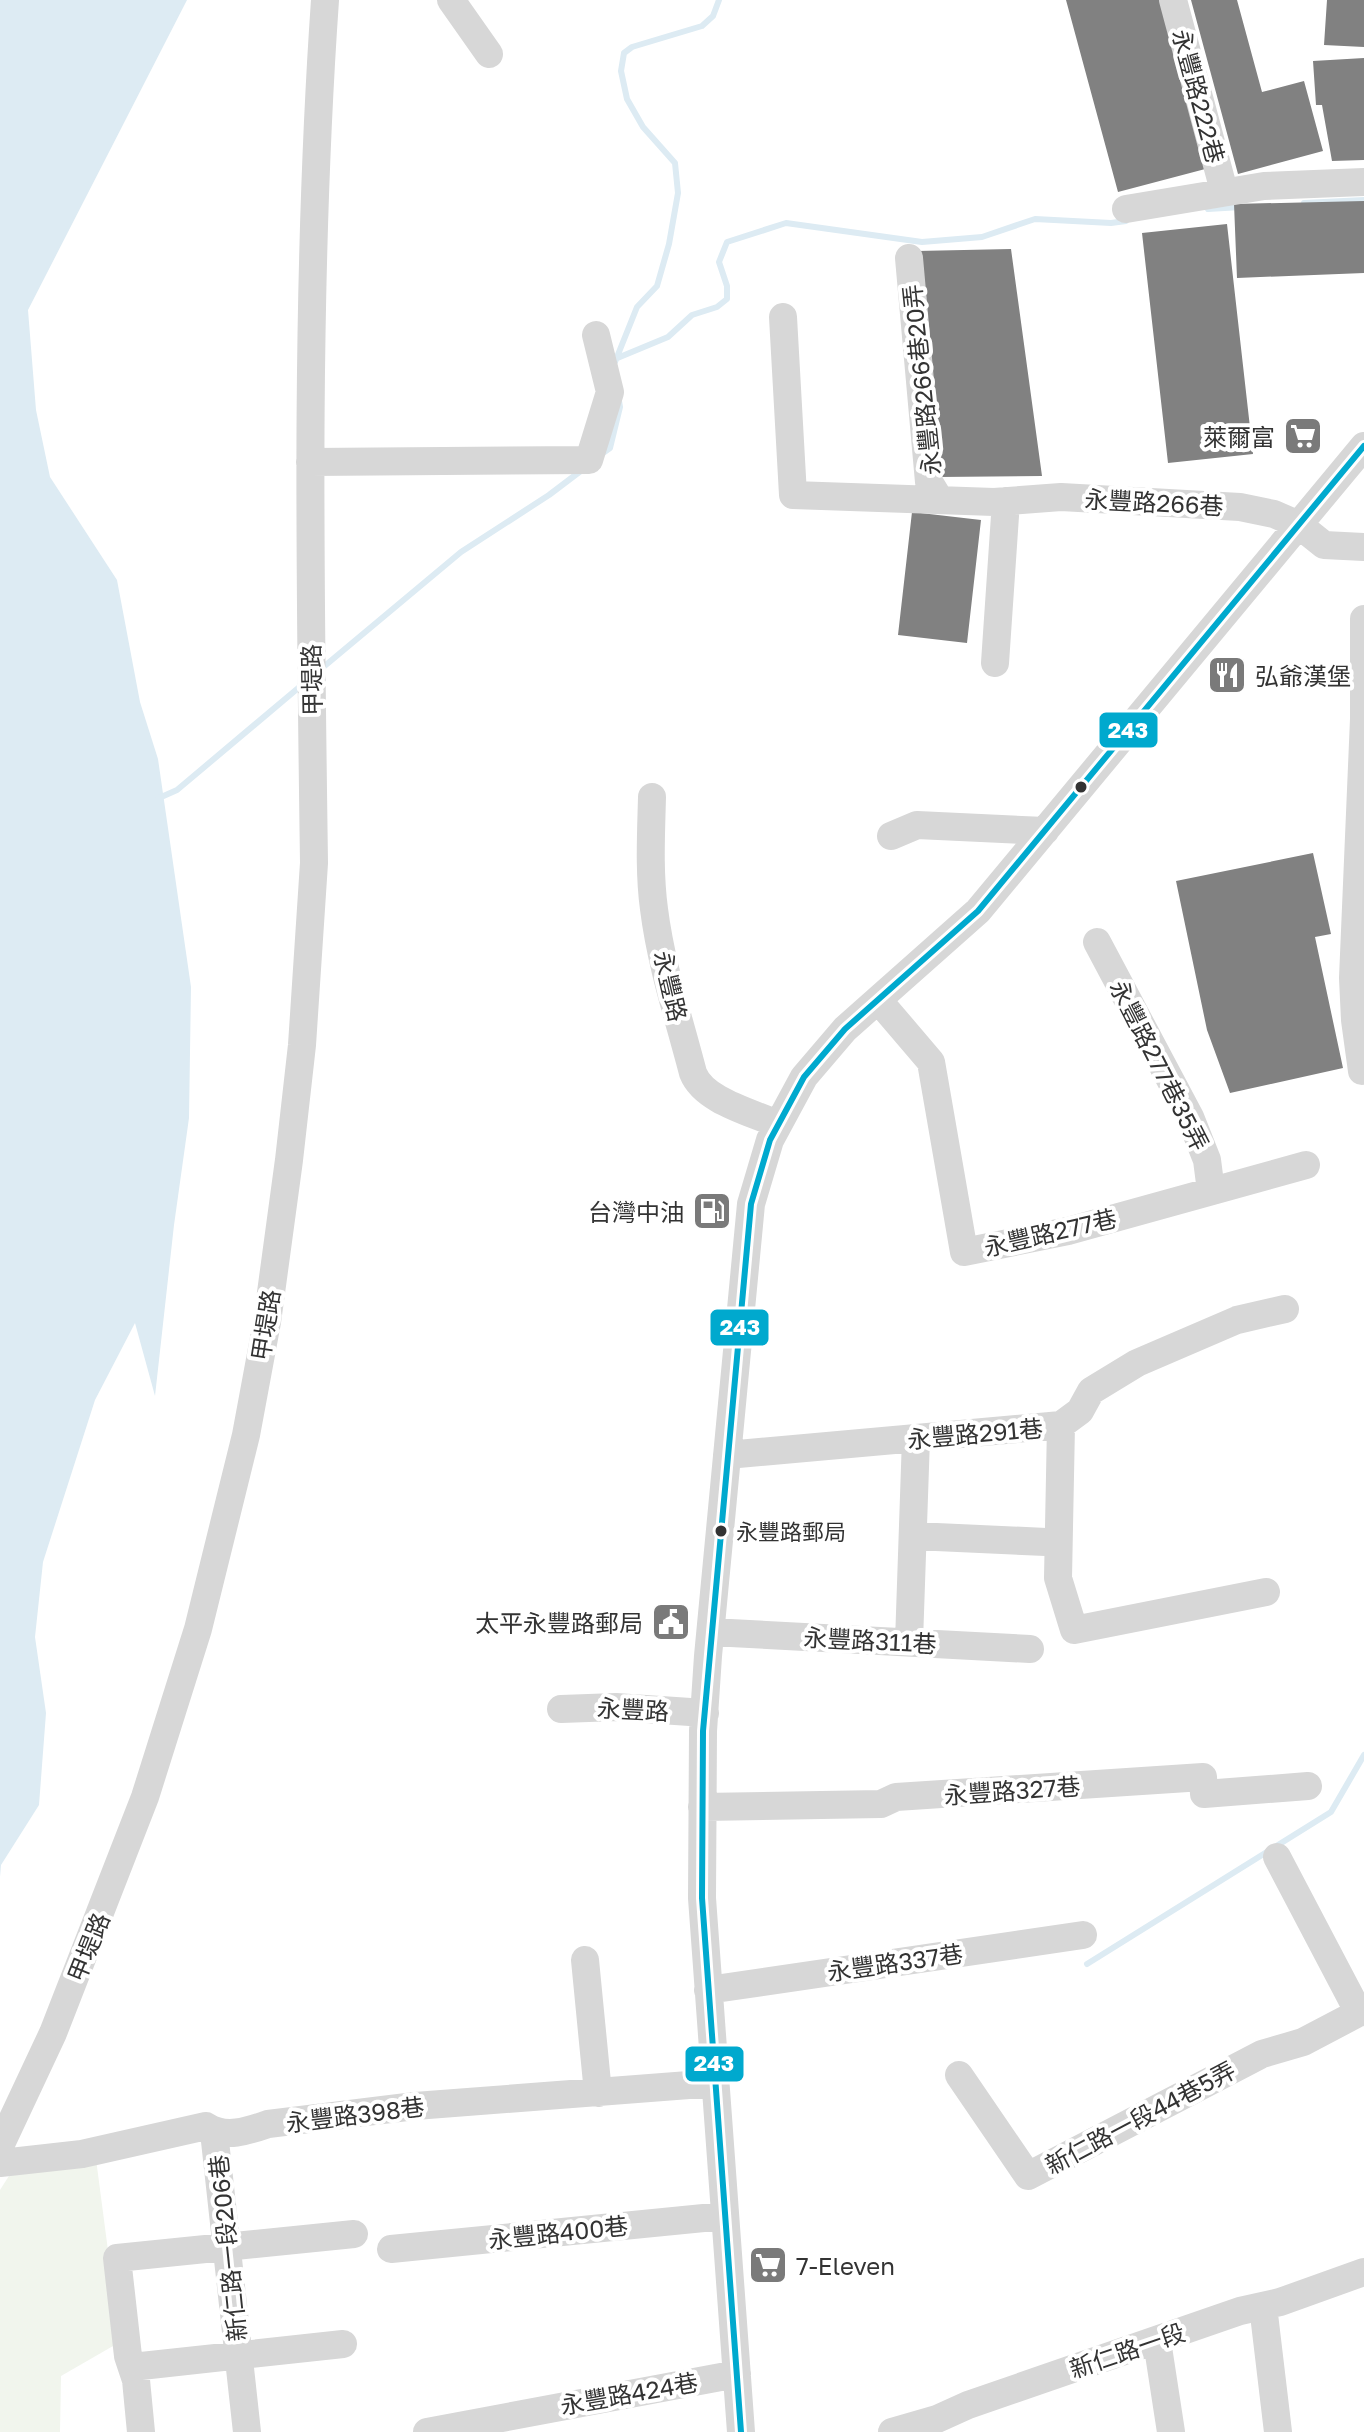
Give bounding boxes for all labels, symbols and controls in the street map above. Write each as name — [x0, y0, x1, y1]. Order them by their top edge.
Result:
street label: 永豐路222巷 — [1167, 26, 1231, 166]
street label: 永豐路266巷20弄 — [897, 283, 945, 477]
supermarket icon: 萊爾富 — [1282, 415, 1324, 457]
place label: 萊爾富 — [1203, 422, 1275, 451]
street label: 永豐路266巷 — [1084, 484, 1224, 520]
street label: 甲堤路 — [296, 644, 326, 716]
restaurant icon: 弘爺漢堡 — [1206, 654, 1248, 696]
place label: 弘爺漢堡 — [1255, 661, 1351, 690]
line badge: 243 — [1098, 711, 1159, 749]
text: 243 — [1108, 716, 1148, 743]
unlabelled marker — [1073, 779, 1089, 795]
street label: 永豐路 — [649, 948, 693, 1024]
street label: 永豐路277巷35弄 — [1105, 975, 1215, 1155]
fuel station icon: 台灣中油 — [691, 1190, 733, 1232]
place label: 台灣中油 — [588, 1197, 684, 1226]
street label: 永豐路277巷 — [981, 1203, 1119, 1261]
street label: 甲堤路 — [245, 1287, 285, 1363]
line badge: 243 — [709, 1308, 770, 1347]
text: 243 — [720, 1313, 760, 1340]
street label: 永豐路291巷 — [906, 1413, 1044, 1453]
place label: 永豐路郵局 — [736, 1518, 846, 1545]
marker: 永豐路郵局 — [713, 1523, 729, 1539]
public building icon: 太平永豐路郵局 — [650, 1601, 692, 1643]
place label: 太平永豐路郵局 — [475, 1608, 643, 1637]
street label: 永豐路311巷 — [803, 1622, 937, 1658]
street label: 永豐路 — [596, 1693, 670, 1725]
street label: 永豐路327巷 — [943, 1771, 1081, 1809]
street label: 甲堤路 — [61, 1908, 115, 1986]
street label: 永豐路337巷 — [825, 1938, 965, 1986]
line badge: 243 — [684, 2045, 745, 2083]
text: 243 — [694, 2049, 734, 2076]
street label: 新仁路一段44巷5弄 — [1040, 2055, 1240, 2179]
street label: 永豐路398巷 — [284, 2091, 426, 2137]
street label: 新仁路一段206巷 — [203, 2153, 251, 2343]
street label: 永豐路400巷 — [487, 2210, 629, 2254]
supermarket icon: 7-Eleven — [747, 2244, 789, 2286]
place label: 7-Eleven — [796, 2251, 895, 2280]
street label: 新仁路一段 — [1066, 2317, 1188, 2383]
street label: 永豐路424巷 — [558, 2367, 700, 2419]

